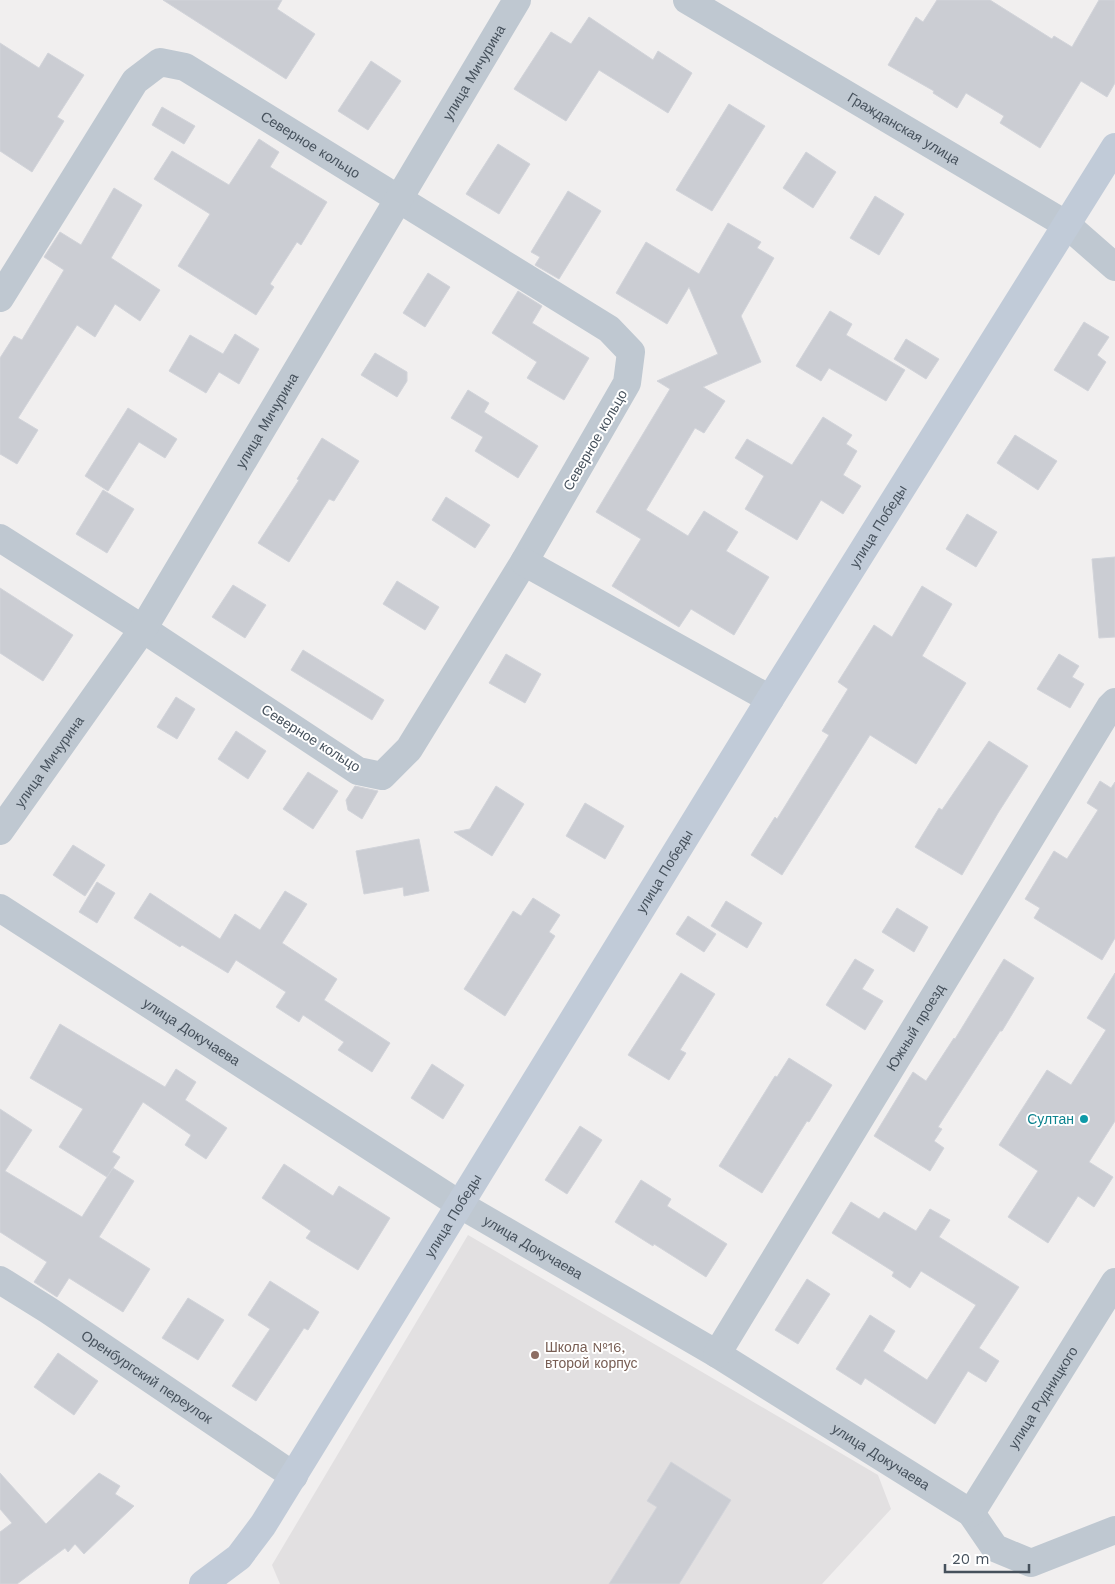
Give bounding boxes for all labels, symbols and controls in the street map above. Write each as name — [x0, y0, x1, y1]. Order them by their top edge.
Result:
street label: улица Мичурина — [439, 22, 509, 123]
street label: Гражданская улица — [845, 89, 963, 168]
street label: Северное кольцо — [258, 108, 363, 181]
street label: улица Мичурина — [232, 370, 302, 471]
street label: Северное кольцо — [560, 387, 630, 493]
street label: улица Победы — [846, 482, 910, 571]
street label: Северное кольцо — [259, 701, 364, 775]
street label: улица Мичурина — [11, 713, 87, 810]
street label: улица Победы — [633, 827, 696, 916]
street label: Южный проезд — [883, 981, 948, 1074]
street label: улица Докучаева — [140, 994, 243, 1069]
place label: Султан — [1027, 1111, 1074, 1127]
marker: Султан — [1078, 1113, 1090, 1125]
street label: улица Победы — [421, 1171, 484, 1260]
street label: улица Докучаева — [481, 1212, 586, 1282]
street label: Оренбургский переулок — [78, 1327, 216, 1427]
place label: Школа №16, второй корпус — [545, 1339, 638, 1371]
street label: улица Рудницкого — [1005, 1343, 1081, 1452]
marker: Школа №16, второй корпус — [529, 1349, 541, 1361]
street label: улица Докучаева — [829, 1420, 933, 1493]
scale bar — [945, 1542, 1029, 1574]
text: 20 m — [952, 1550, 990, 1568]

